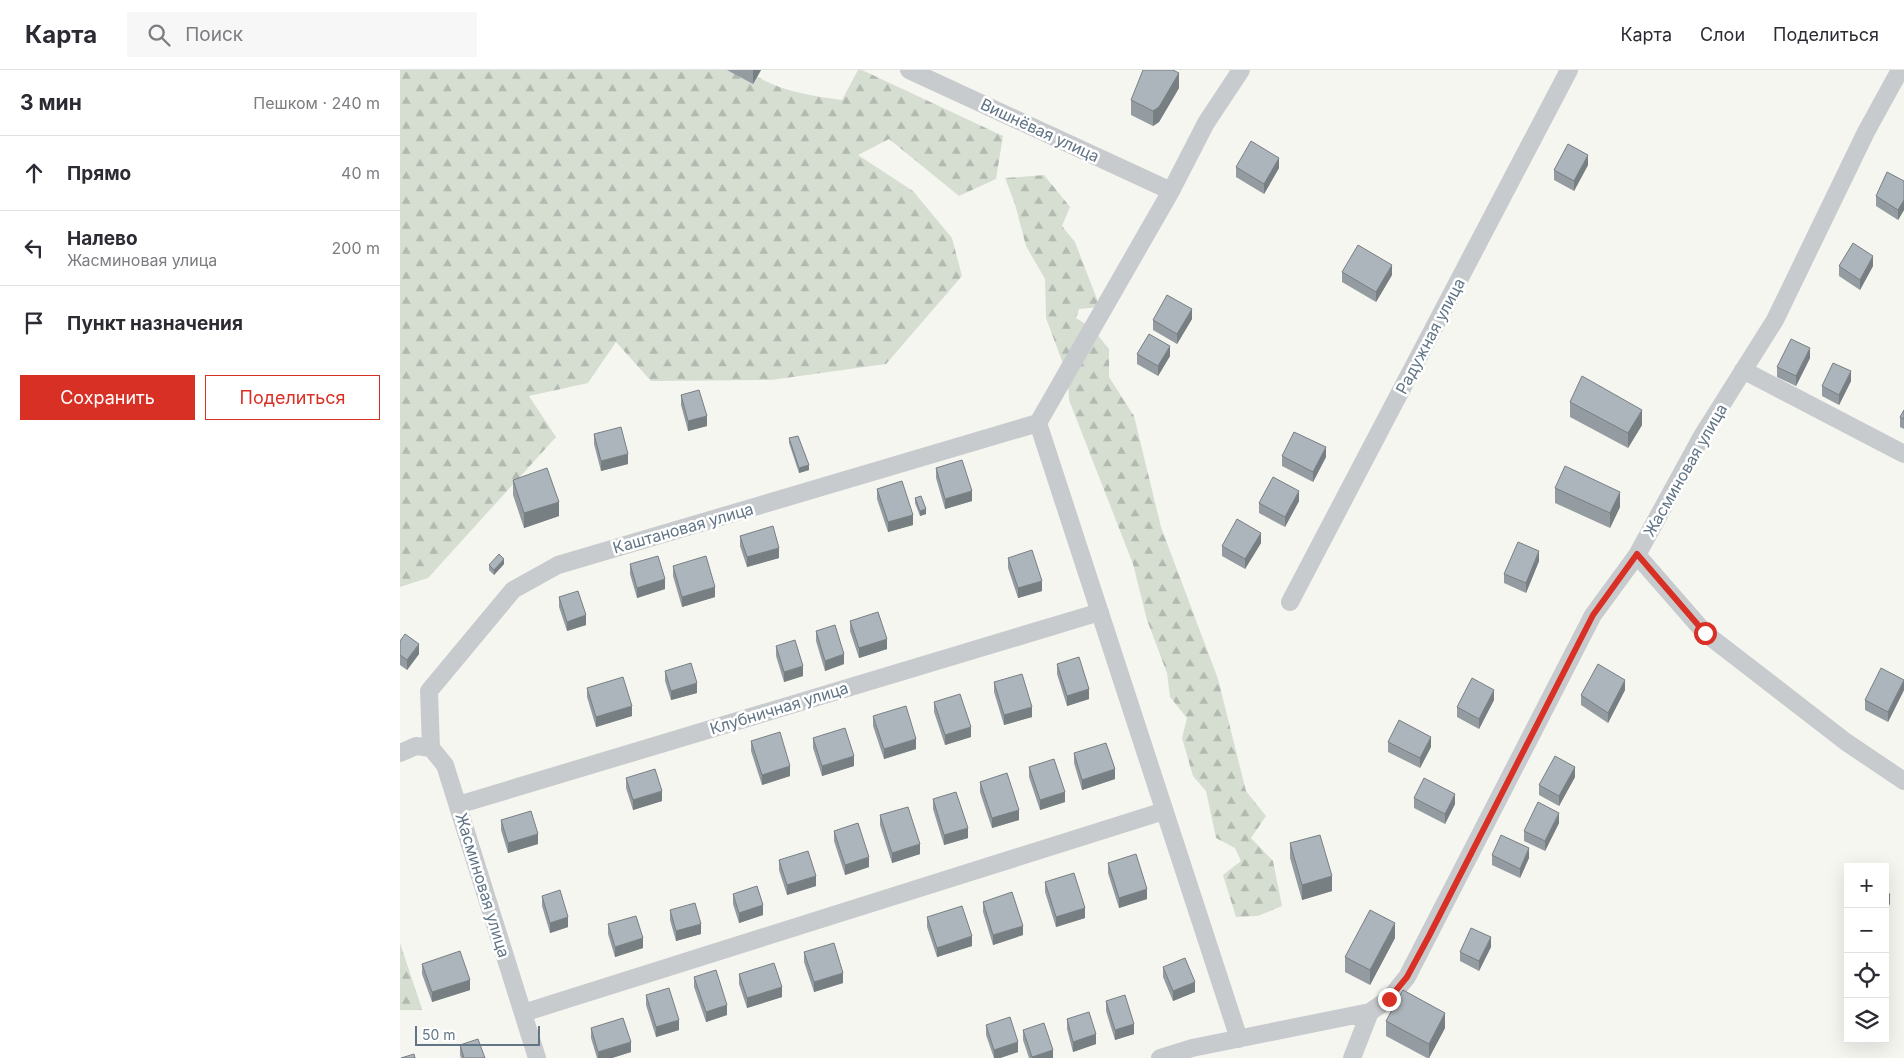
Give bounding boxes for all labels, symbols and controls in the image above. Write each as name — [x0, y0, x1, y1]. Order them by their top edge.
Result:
search box — [127, 12, 477, 57]
text: Карта — [25, 20, 97, 49]
icon: search — [145, 21, 173, 49]
text: Поиск — [185, 23, 243, 46]
text: Карта — [1620, 24, 1672, 45]
text: Слои — [1700, 24, 1745, 45]
text: Поделиться — [1773, 24, 1879, 45]
text: 3 мин — [20, 90, 82, 115]
text: Пешком · 240 m — [253, 93, 380, 113]
street label: Вишнёвая улица — [977, 94, 1103, 166]
icon: ahead — [20, 159, 48, 187]
text: Прямо — [67, 162, 131, 185]
text: 40 m — [341, 163, 380, 183]
text: Налево — [67, 227, 138, 250]
icon: left — [20, 234, 48, 262]
text: 200 m — [332, 238, 380, 258]
text: Жасминовая улица — [67, 250, 217, 270]
street label: Радужная улица — [1391, 275, 1469, 397]
icon: arrive — [20, 309, 48, 337]
text: Пункт назначения — [67, 312, 243, 335]
button: Сохранить — [20, 375, 195, 420]
button: Поделиться — [205, 375, 380, 420]
street label: Жасминовая улица — [1639, 400, 1731, 540]
street label: Каштановая улица — [610, 498, 756, 558]
route start — [1694, 622, 1717, 645]
street label: Клубничная улица — [707, 677, 851, 739]
street label: Жасминовая улица — [451, 810, 515, 960]
map controls — [1844, 863, 1889, 1043]
button: + — [1844, 863, 1889, 908]
button: − — [1844, 908, 1889, 953]
button: locate — [1844, 953, 1889, 998]
route end — [1378, 988, 1401, 1011]
button: layers — [1844, 998, 1889, 1043]
scale bar — [415, 1023, 540, 1046]
text: 50 m — [422, 1026, 456, 1043]

